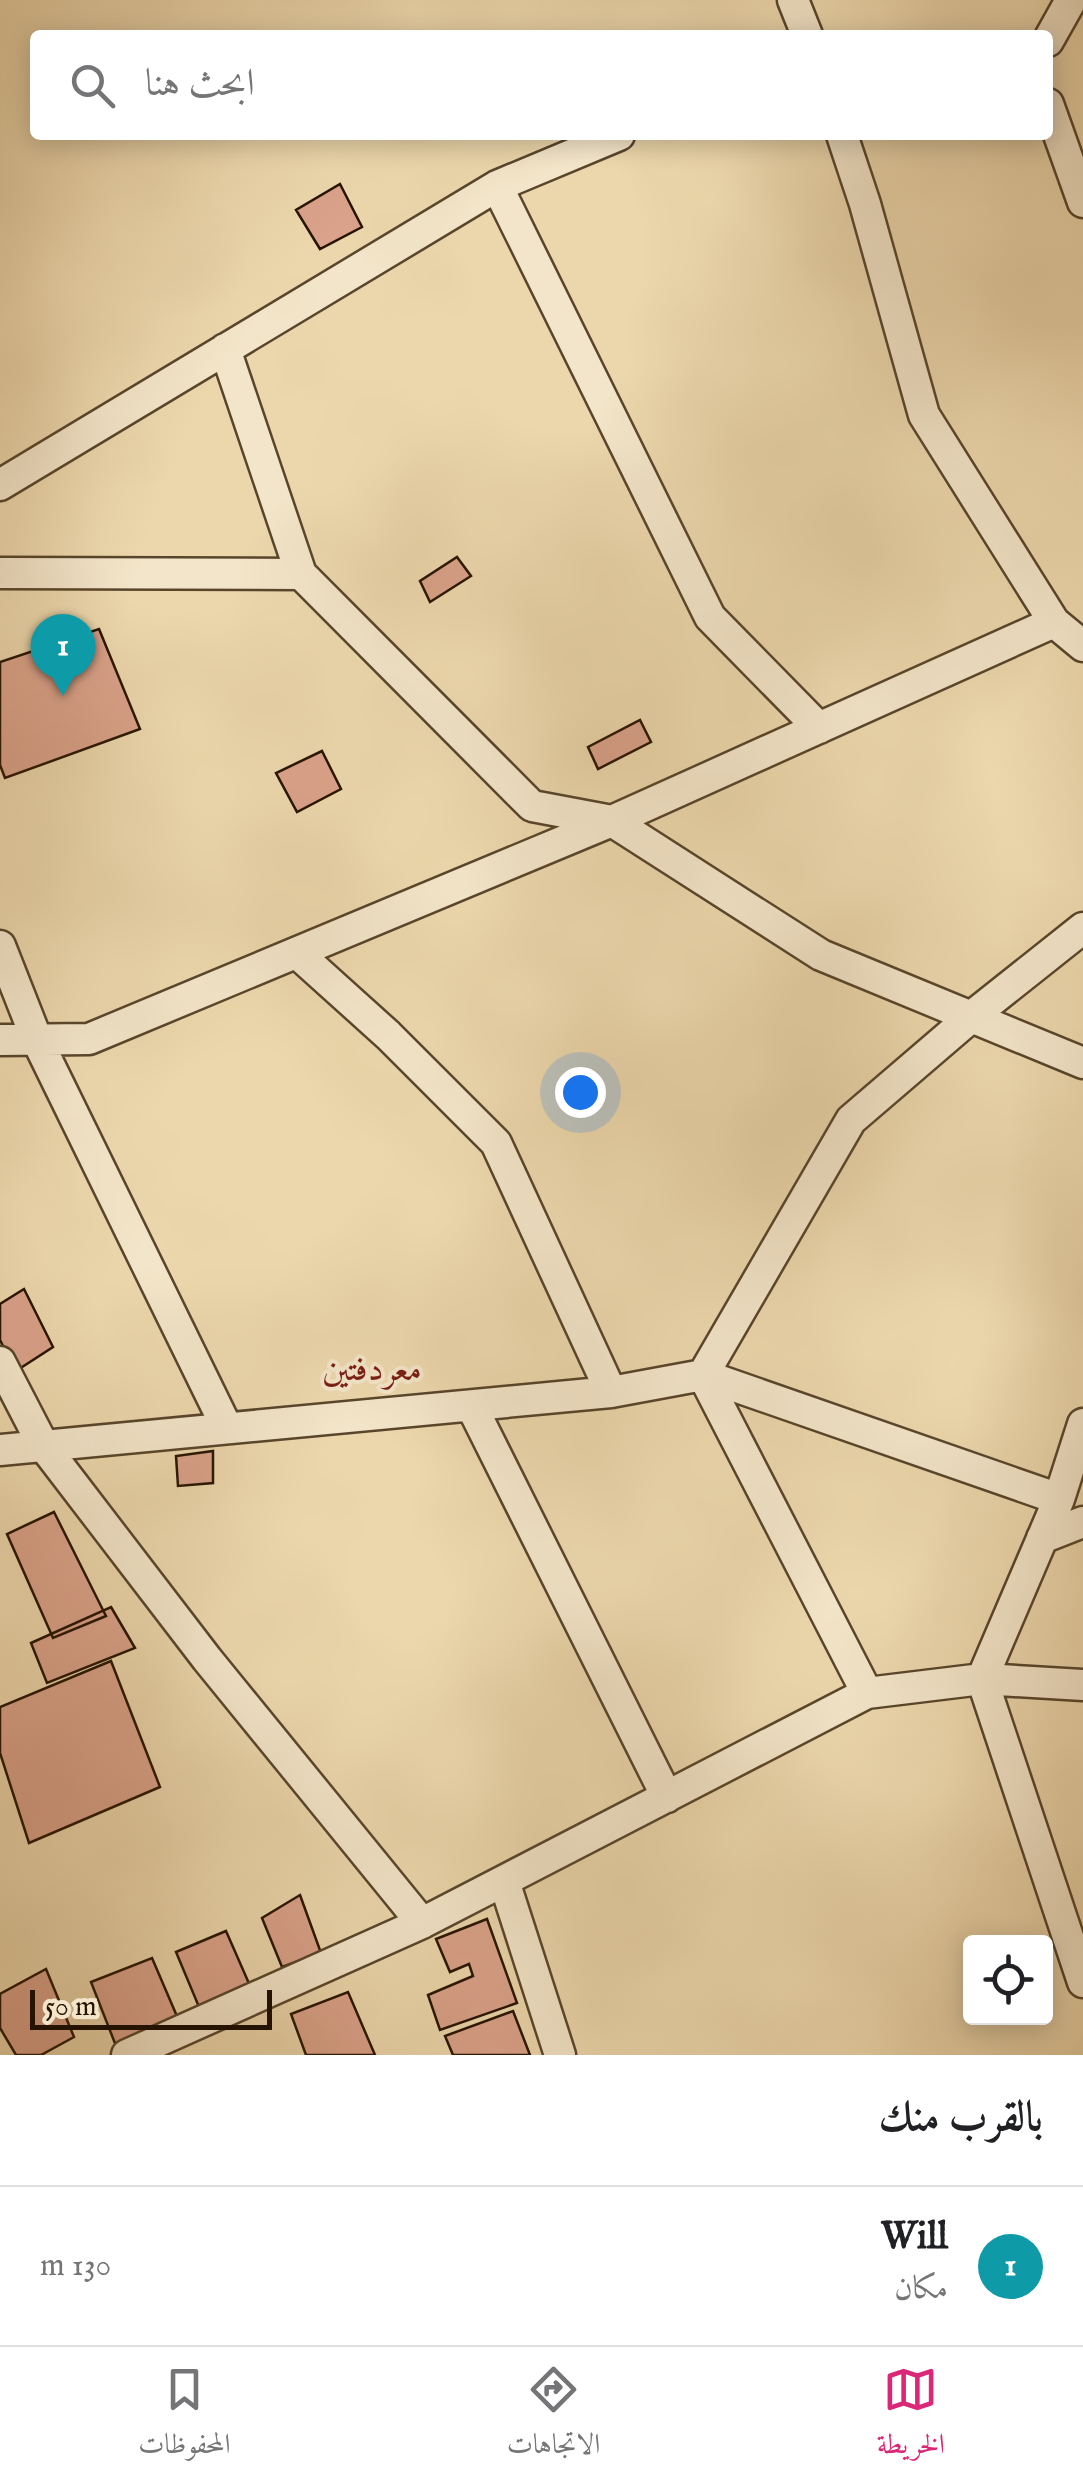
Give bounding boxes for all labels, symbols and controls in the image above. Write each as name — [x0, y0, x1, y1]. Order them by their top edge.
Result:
search box — [30, 30, 1053, 140]
icon: search — [65, 58, 120, 113]
text: ابحث هنا — [145, 61, 255, 109]
pin: 1 — [30, 614, 96, 696]
your location — [555, 1067, 606, 1118]
district label: معردفتين — [322, 1348, 422, 1393]
map controls — [963, 1935, 1053, 2025]
button: locate — [963, 1935, 1053, 2025]
scale bar — [30, 1985, 272, 2030]
text: 50 m — [45, 1990, 97, 2025]
text: بالقرب منك — [879, 2092, 1043, 2145]
text: Will — [881, 2214, 948, 2262]
text: 130 m — [40, 2246, 111, 2287]
text: 1 — [1005, 2246, 1016, 2287]
text: مكان — [894, 2269, 948, 2310]
tab: المحفوظات — [138, 2362, 230, 2471]
tab: الاتجاهات — [507, 2362, 600, 2471]
tab: الخريطة — [877, 2362, 945, 2471]

